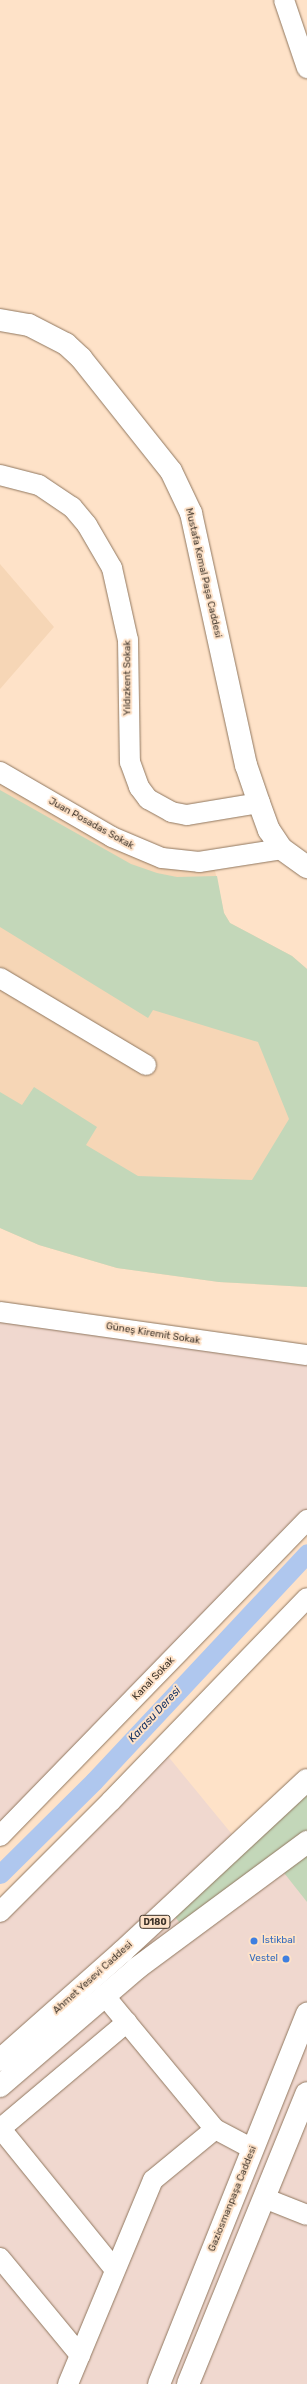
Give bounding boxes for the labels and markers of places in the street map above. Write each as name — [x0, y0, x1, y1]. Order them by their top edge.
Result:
place label: İstikbal — [262, 1935, 295, 1947]
marker: İstikbal — [249, 1936, 259, 1946]
place label: Vestel — [249, 1953, 278, 1965]
marker: Vestel — [281, 1954, 291, 1964]

